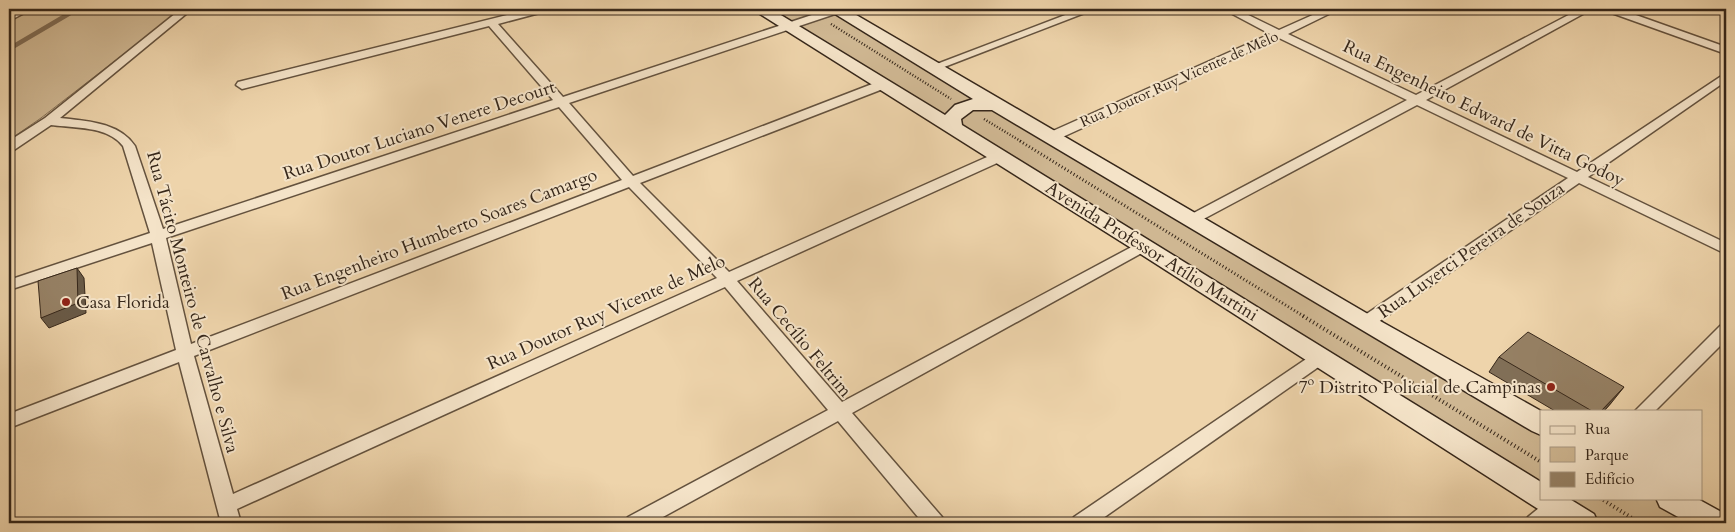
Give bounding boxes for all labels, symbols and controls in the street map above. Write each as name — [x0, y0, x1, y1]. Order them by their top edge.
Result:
street label: Rua Doutor Ruy Vicente de Melo — [1077, 26, 1281, 132]
street label: Rua Engenheiro Edward de Vitta Godoy — [1339, 34, 1629, 193]
street label: Rua Doutor Luciano Venere Decourt — [280, 74, 559, 186]
street label: Rua Tácito Monteiro de Carvalho e Silva — [140, 148, 245, 456]
street label: Rua Engenheiro Humberto Soares Camargo — [277, 162, 601, 307]
street label: Avenida Professor Atílio Martini — [1041, 176, 1263, 327]
street label: Rua Luverci Pereira de Souza — [1373, 176, 1570, 324]
street label: Rua Doutor Ruy Vicente de Melo — [483, 248, 730, 376]
street label: Rua Cecílio Feltrim — [742, 272, 858, 403]
place label: Casa Florida — [76, 290, 170, 315]
marker: Casa Florida — [60, 296, 72, 308]
place label: 7º Distrito Policial de Campinas — [1298, 375, 1541, 400]
marker: 7º Distrito Policial de Campinas — [1545, 381, 1557, 393]
legend — [1540, 410, 1702, 500]
text: Rua — [1585, 419, 1611, 439]
text: Parque — [1585, 445, 1629, 465]
text: Edifício — [1585, 469, 1634, 489]

